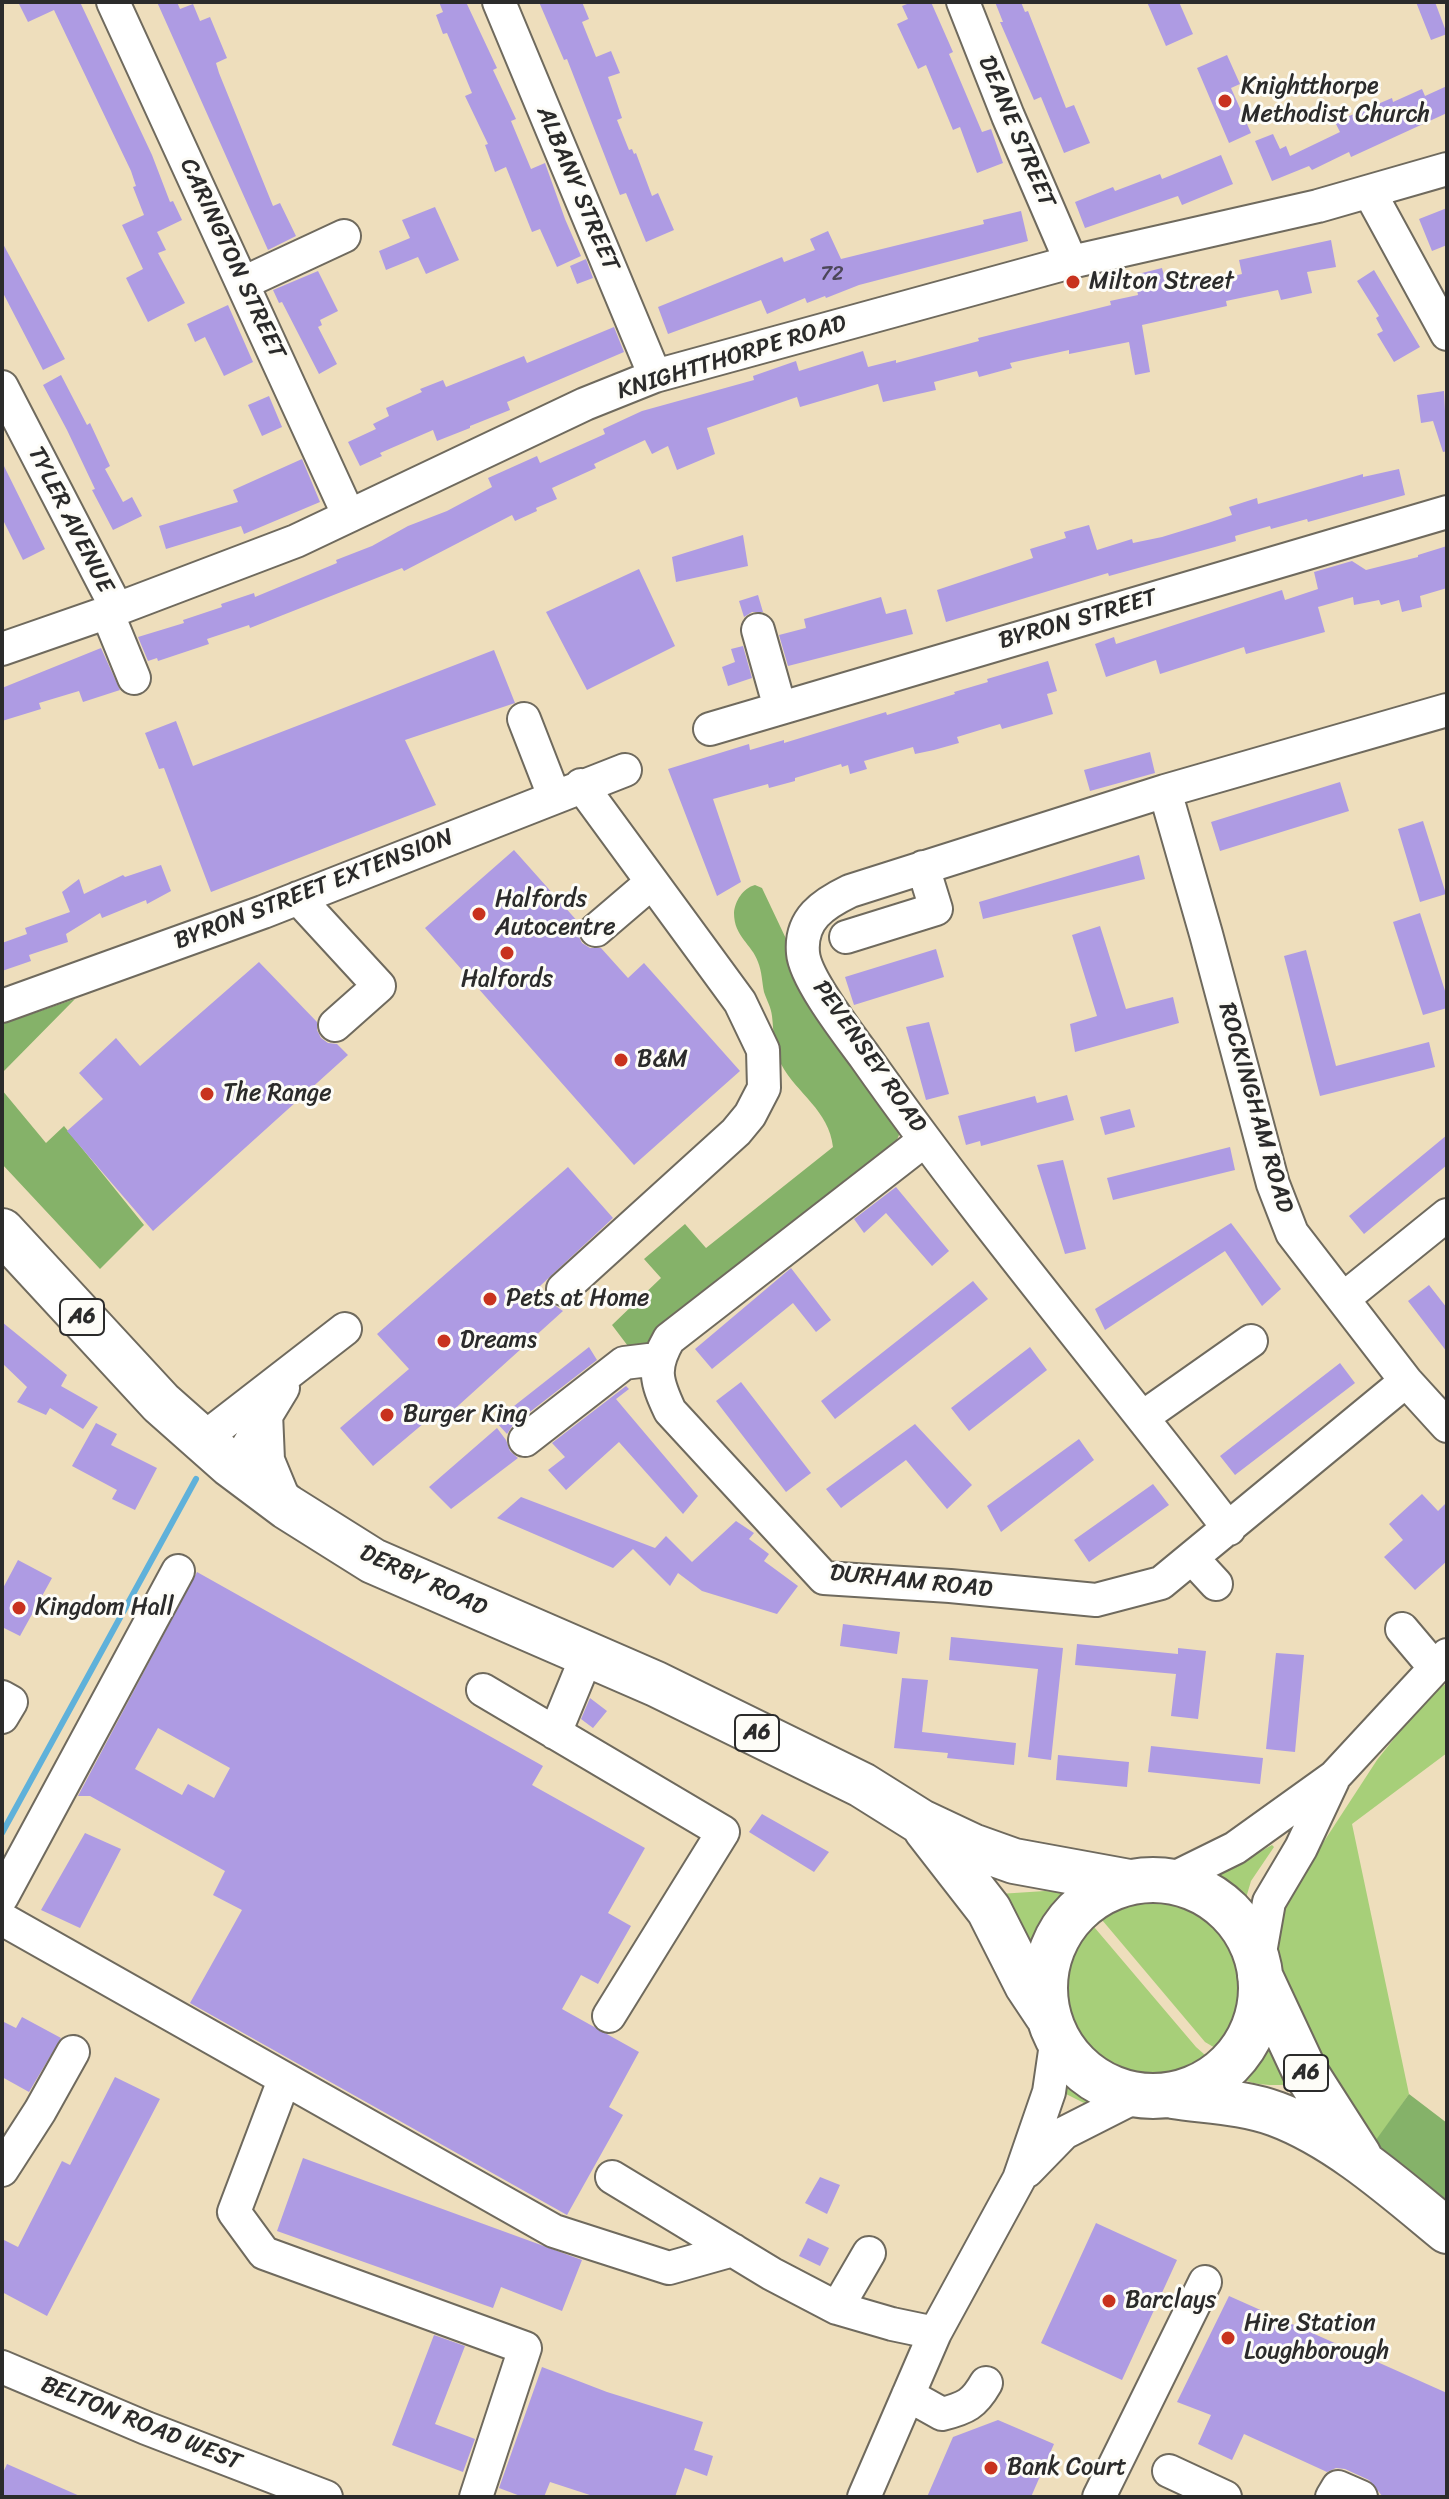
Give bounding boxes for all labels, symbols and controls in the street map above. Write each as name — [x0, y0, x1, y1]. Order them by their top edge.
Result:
street label: DEANE STREET — [971, 52, 1061, 212]
place label: Knightthorpe Methodist Church — [1241, 73, 1430, 129]
marker: Knightthorpe Methodist Church — [1216, 92, 1234, 110]
street label: ALBANY STREET — [529, 102, 625, 276]
street label: CARINGTON STREET — [173, 154, 291, 364]
house number: 72 — [821, 263, 843, 287]
place label: Milton Street — [1089, 268, 1234, 296]
marker: Milton Street — [1064, 273, 1082, 291]
street label: KNIGHTTHORPE ROAD — [614, 309, 850, 407]
street label: TYLER AVENUE — [21, 442, 119, 598]
street label: BYRON STREET — [996, 584, 1160, 656]
street label: BYRON STREET EXTENSION — [170, 823, 458, 957]
place label: Halfords Autocentre — [495, 886, 616, 942]
marker: Halfords Autocentre — [470, 905, 488, 923]
marker: Halfords — [498, 944, 516, 962]
place label: Halfords — [461, 966, 553, 994]
street label: PEVENSEY ROAD — [806, 975, 932, 1139]
street label: ROCKINGHAM ROAD — [1211, 1000, 1299, 1216]
place label: B&M — [637, 1046, 688, 1074]
marker: B&M — [612, 1051, 630, 1069]
place label: The Range — [223, 1080, 332, 1108]
marker: The Range — [198, 1085, 216, 1103]
place label: Pets at Home — [506, 1285, 649, 1313]
marker: Pets at Home — [481, 1290, 499, 1308]
road number: A6 — [60, 1299, 104, 1335]
place label: Dreams — [460, 1327, 537, 1355]
marker: Dreams — [435, 1332, 453, 1350]
place label: Burger King — [403, 1401, 528, 1429]
marker: Burger King — [378, 1406, 396, 1424]
street label: DERBY ROAD — [355, 1539, 491, 1623]
street label: DURHAM ROAD — [828, 1559, 994, 1605]
place label: Kingdom Hall — [35, 1594, 174, 1622]
marker: Kingdom Hall — [10, 1599, 28, 1617]
road number: A6 — [735, 1715, 779, 1751]
road number: A6 — [1284, 2055, 1328, 2091]
place label: Barclays — [1125, 2287, 1216, 2315]
marker: Barclays — [1100, 2292, 1118, 2310]
place label: Hire Station Loughborough — [1244, 2310, 1389, 2366]
marker: Hire Station Loughborough — [1219, 2329, 1237, 2347]
street label: BELTON ROAD WEST — [36, 2371, 246, 2477]
place label: Bank Court — [1007, 2454, 1126, 2482]
marker: Bank Court — [982, 2459, 1000, 2477]

